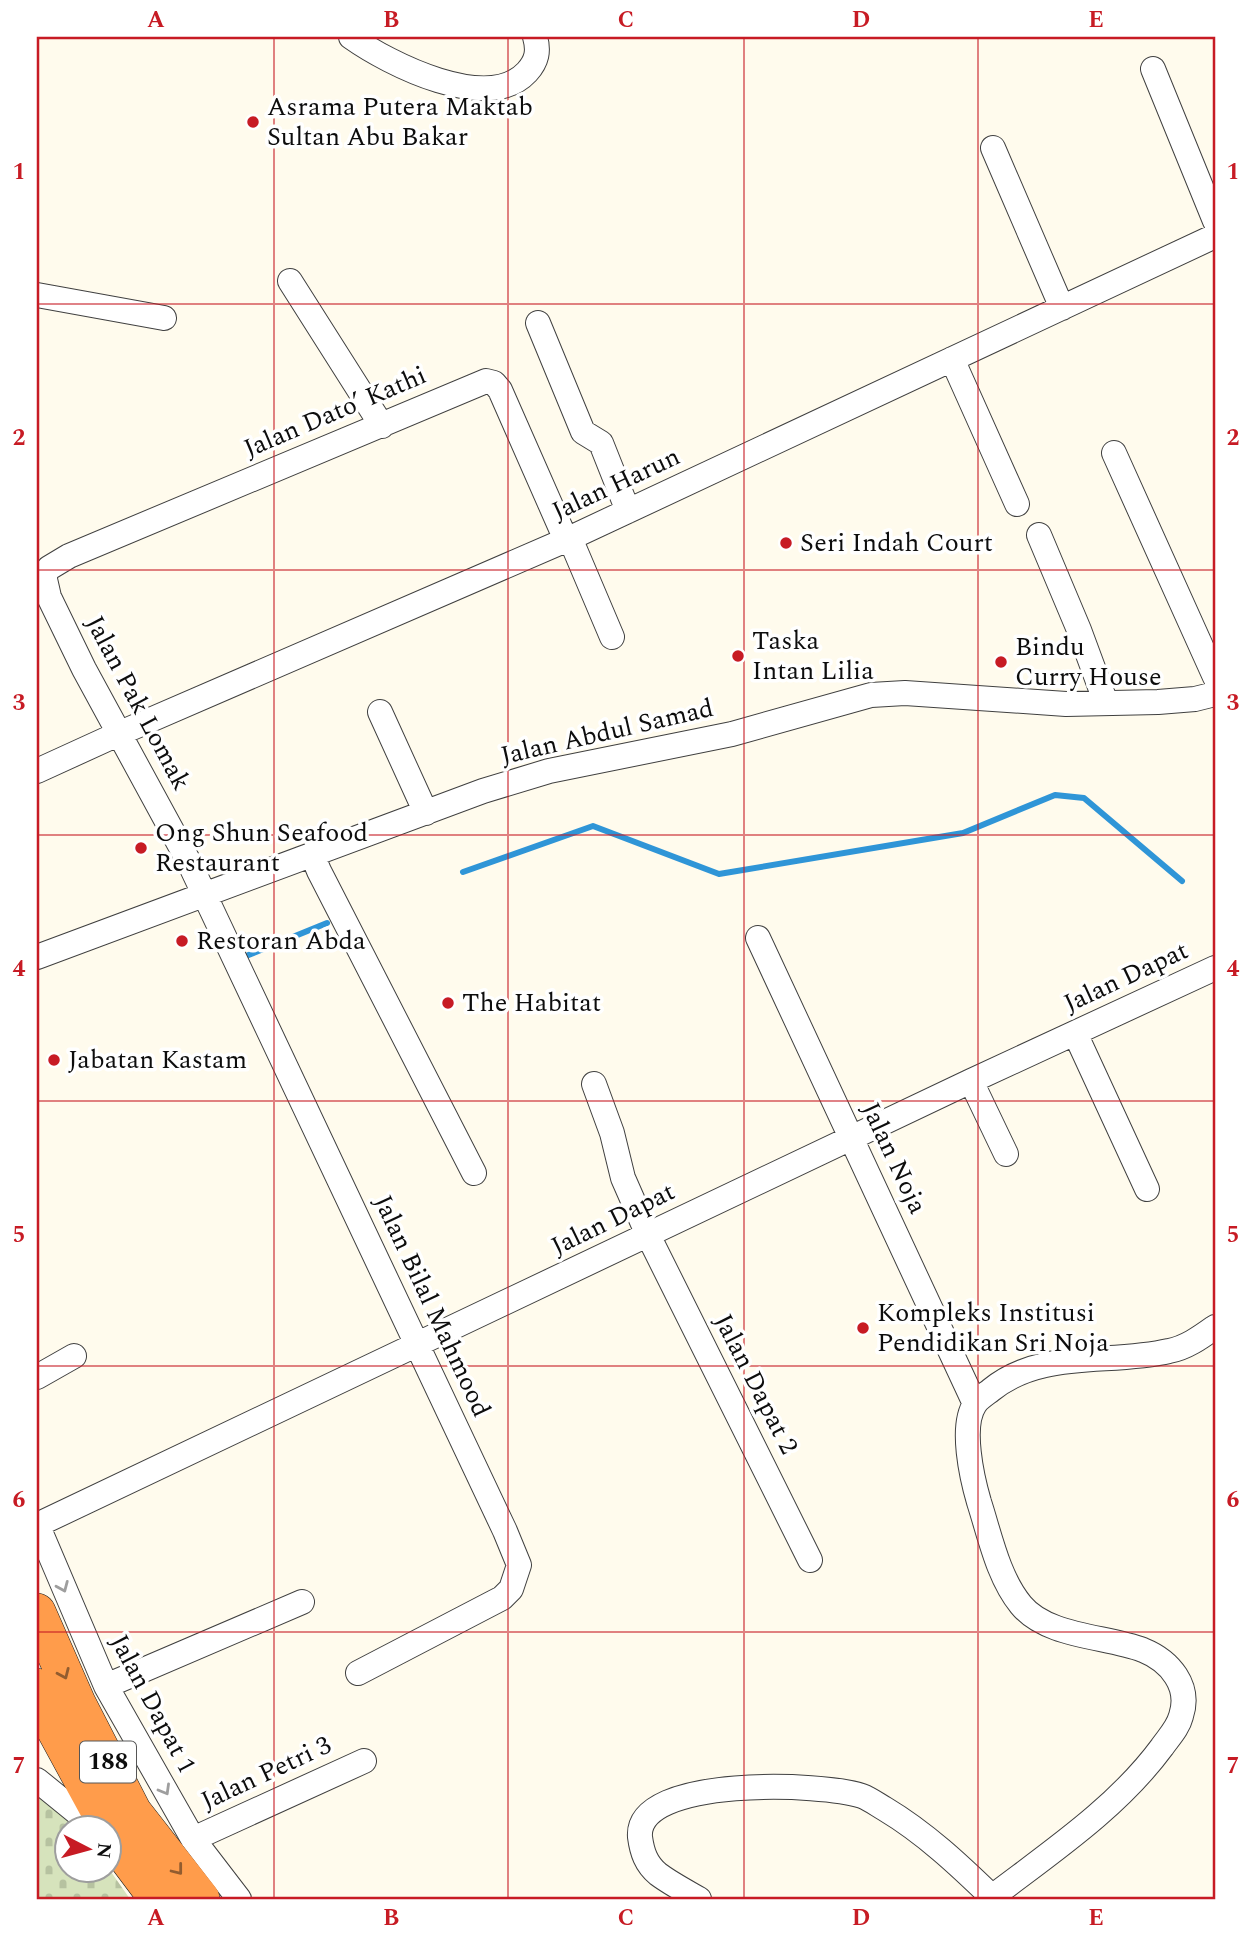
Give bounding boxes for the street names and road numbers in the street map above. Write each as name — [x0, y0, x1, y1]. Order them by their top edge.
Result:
street label: Jalan Dato’ Kathi — [237, 355, 433, 469]
street label: Jalan Harun — [545, 437, 687, 531]
street label: Jalan Pak Lomak — [75, 608, 201, 798]
street label: Jalan Abdul Samad — [497, 688, 717, 776]
street label: Jalan Dapat — [1057, 931, 1195, 1023]
street label: Jalan Noja — [851, 1095, 938, 1221]
street label: Jalan Dapat — [544, 1172, 682, 1266]
street label: Jalan Bilal Mahmood — [363, 1188, 501, 1424]
street label: Jalan Dapat 2 — [703, 1307, 809, 1461]
street label: Jalan Dapat 1 — [99, 1627, 207, 1781]
street label: Jalan Petri 3 — [194, 1725, 338, 1821]
road number: 188 — [80, 1742, 136, 1782]

